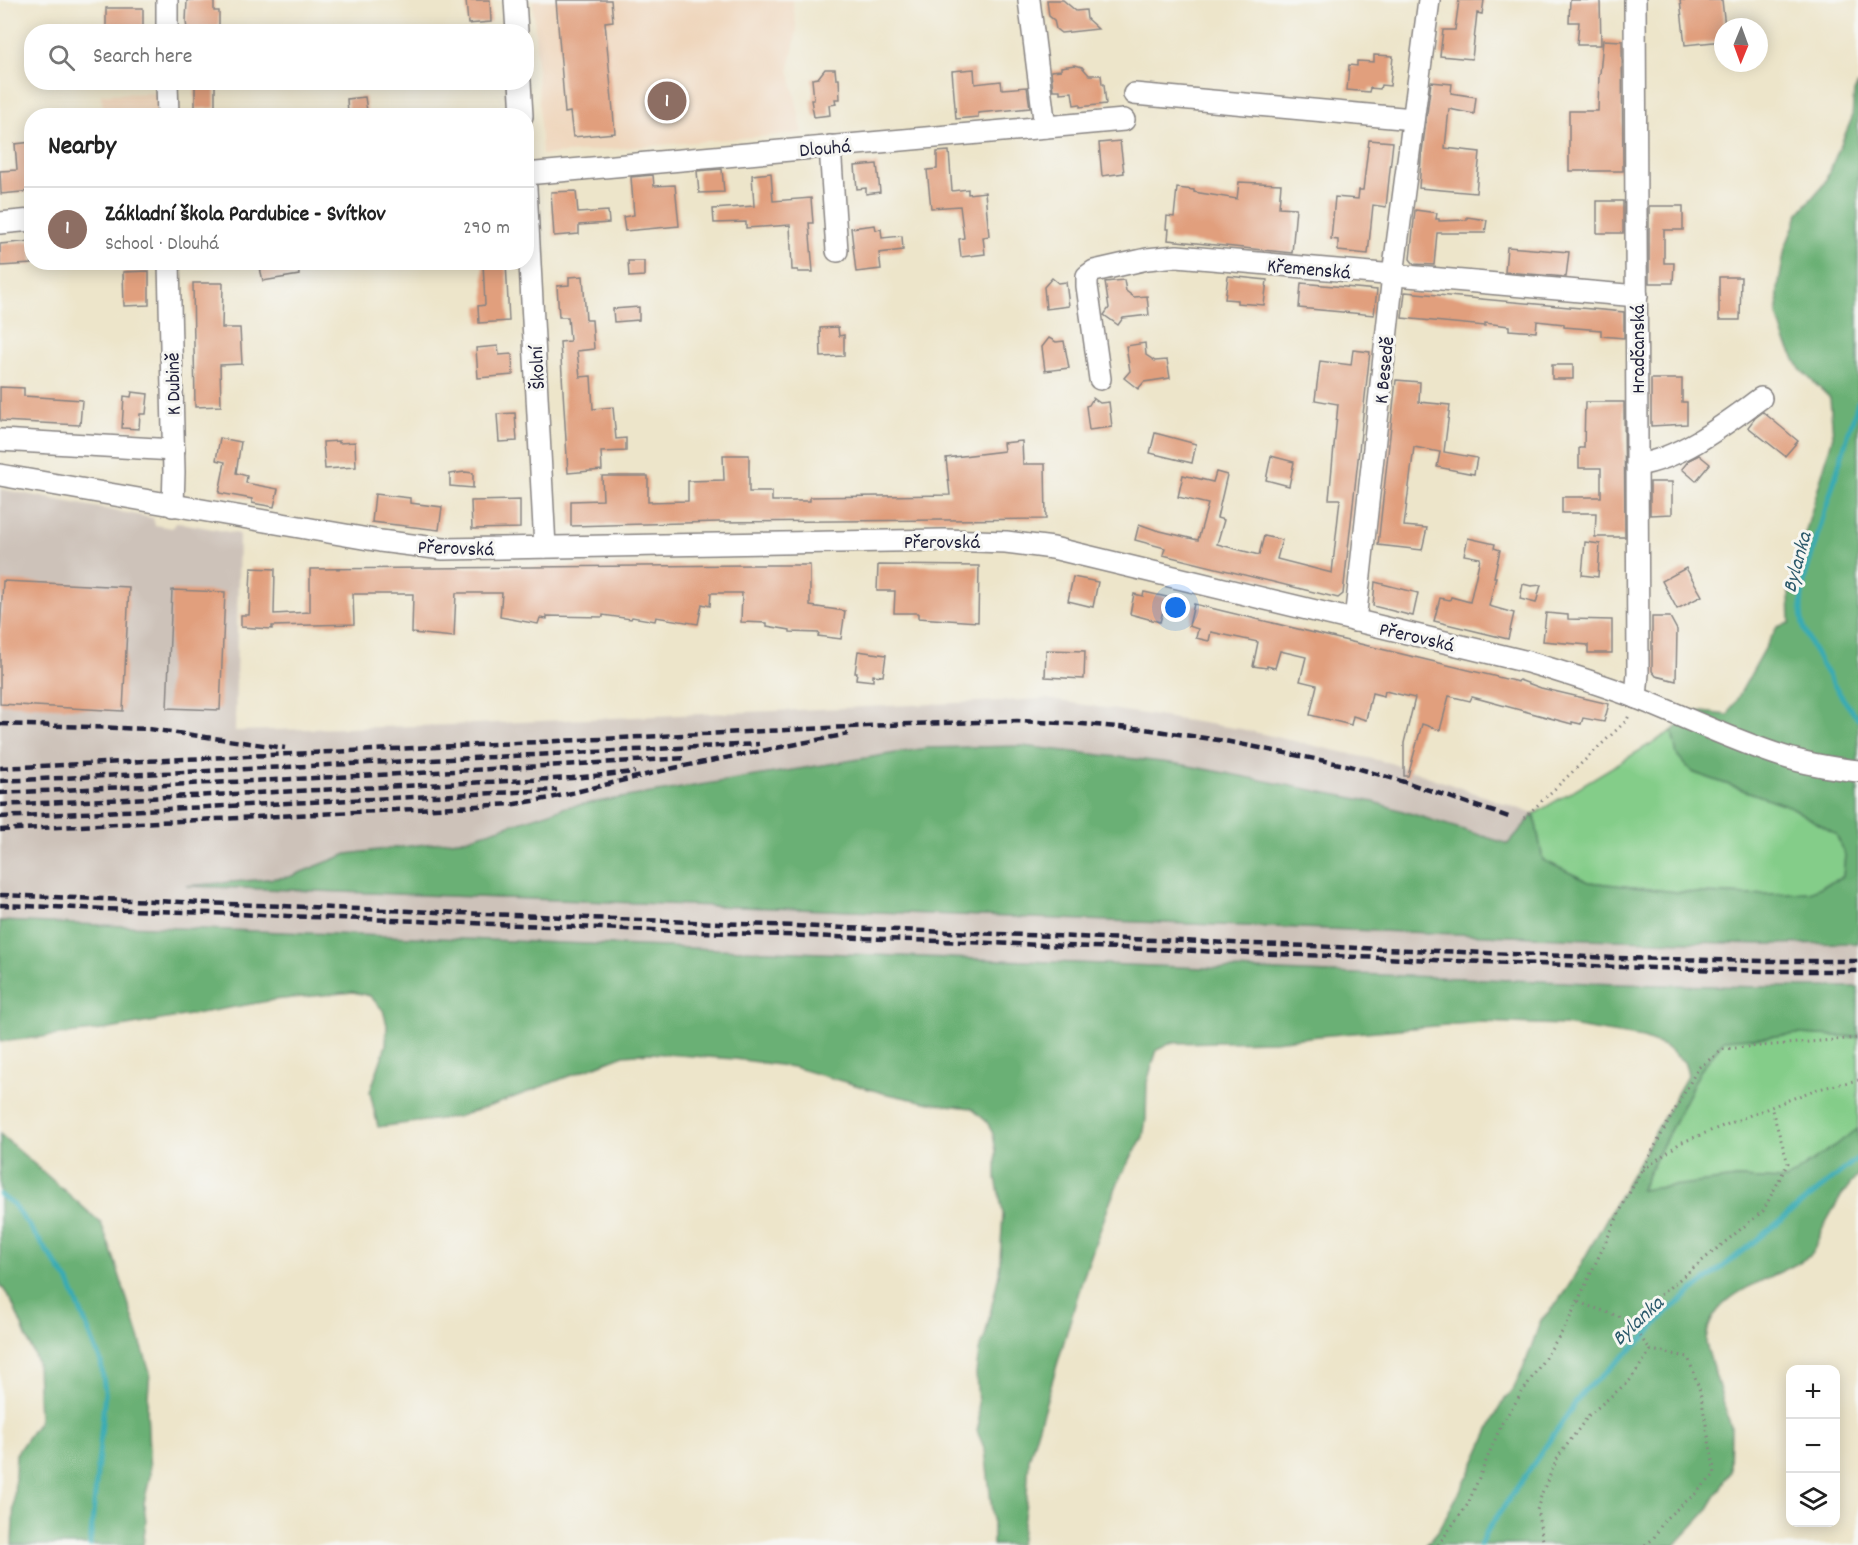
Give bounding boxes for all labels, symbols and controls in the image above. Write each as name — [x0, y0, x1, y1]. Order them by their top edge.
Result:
north arrow — [1714, 18, 1768, 72]
search box — [24, 24, 534, 90]
icon: search — [45, 41, 78, 74]
text: Search here — [93, 42, 192, 73]
pin: 1 — [648, 78, 686, 124]
text: Nearby — [48, 129, 116, 166]
street label: Dlouhá — [798, 134, 852, 166]
text: Základní škola Pardubice - Svítkov — [105, 200, 386, 231]
text: 1 — [65, 215, 70, 243]
text: 290 m — [463, 215, 510, 243]
text: School · Dlouhá — [105, 231, 219, 259]
street label: Křemenská — [1266, 253, 1352, 289]
street label: Hradčanská — [1626, 304, 1654, 394]
street label: K Besedě — [1369, 335, 1403, 405]
street label: Školní — [524, 344, 554, 390]
street label: K Dubině — [160, 352, 190, 416]
water label: Bylanka — [1776, 528, 1822, 596]
street label: Přerovská — [904, 530, 980, 558]
street label: Přerovská — [417, 535, 495, 565]
your location — [1161, 593, 1190, 622]
street label: Přerovská — [1376, 617, 1457, 661]
water label: Bylanka — [1606, 1289, 1673, 1354]
map controls — [1786, 1365, 1840, 1527]
button: + — [1786, 1365, 1840, 1419]
button: − — [1786, 1419, 1840, 1473]
button: layers — [1786, 1473, 1840, 1527]

